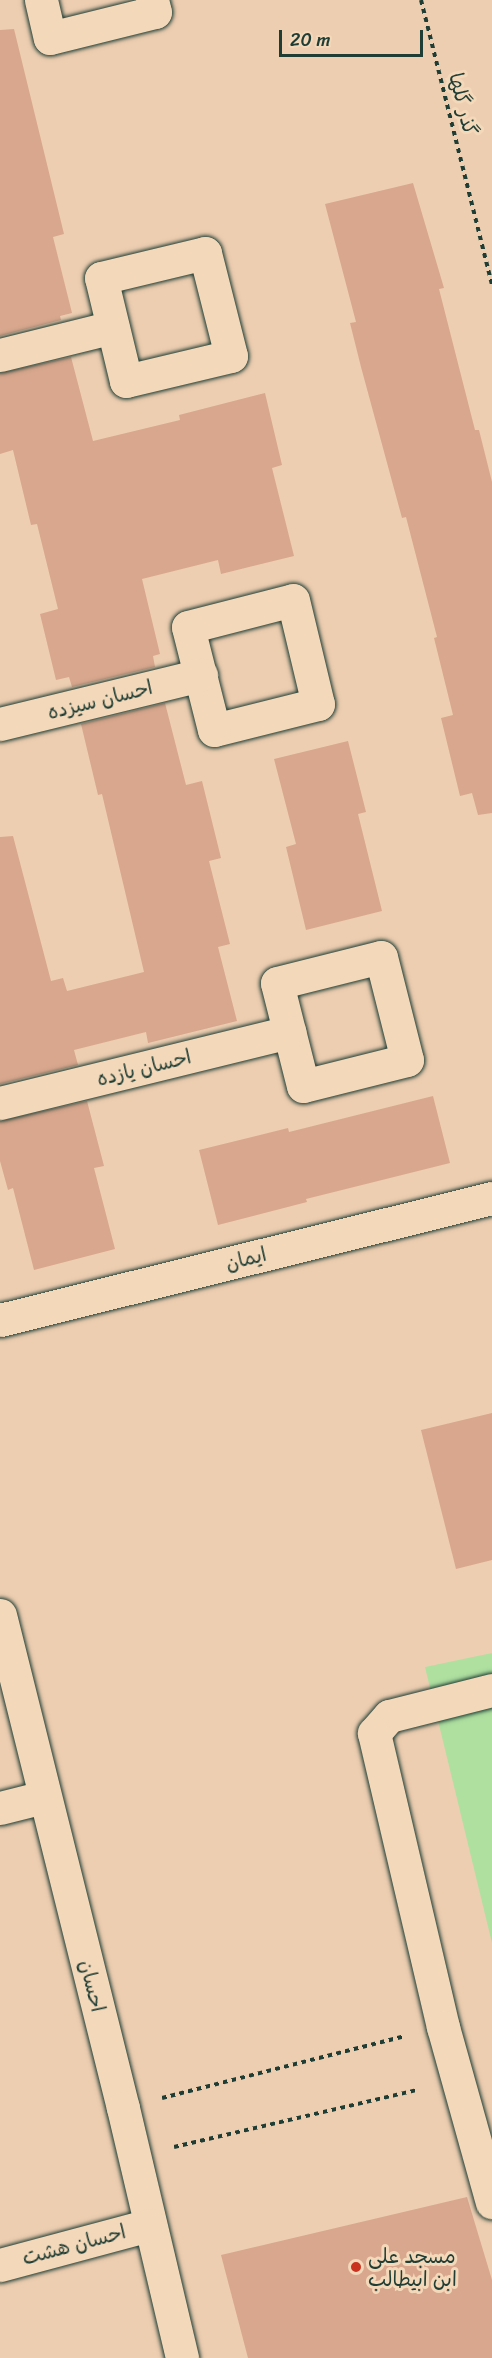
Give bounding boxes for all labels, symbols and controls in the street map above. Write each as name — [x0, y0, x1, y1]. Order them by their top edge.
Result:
scale bar — [282, 18, 426, 56]
text: 20 m — [290, 24, 330, 56]
street label: گذر گلها — [444, 70, 482, 138]
street label: احسان سیزده — [45, 675, 155, 725]
street label: احسان یازده — [94, 1045, 194, 1091]
street label: ایمان — [223, 1242, 269, 1276]
street label: احسان — [74, 1958, 110, 2014]
street label: احسان هشت — [20, 2220, 128, 2270]
place label: مسجد علی ابن ابیطالب — [368, 2244, 457, 2291]
marker: مسجد علی ابن ابیطالب — [349, 2260, 363, 2274]

